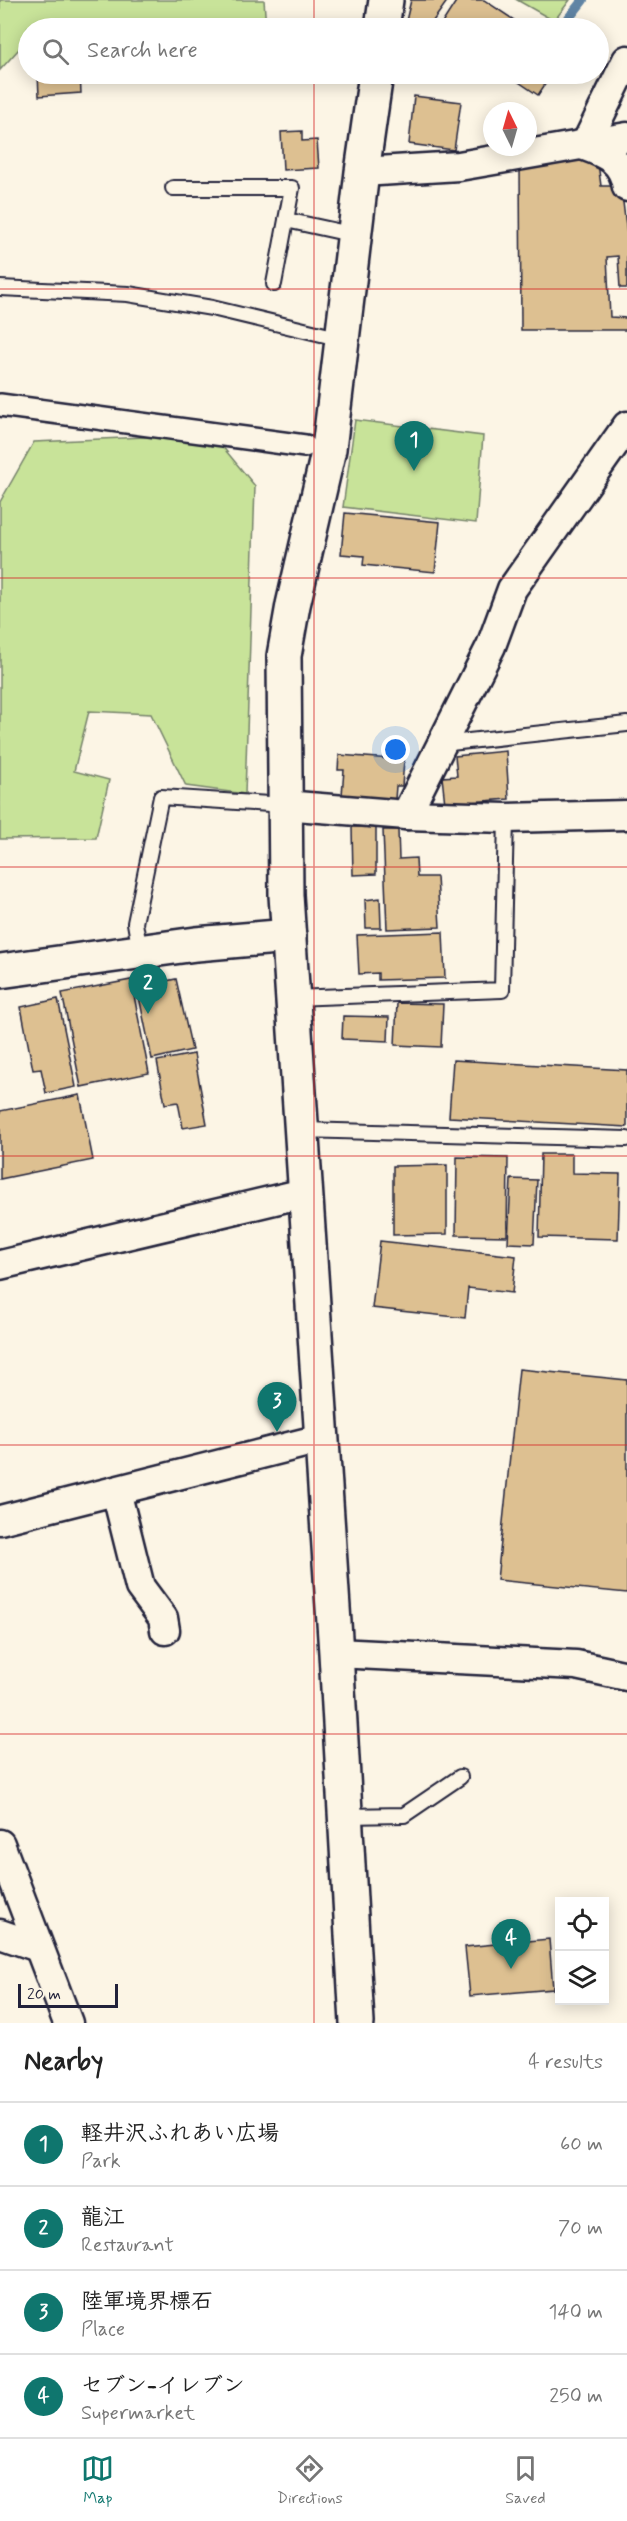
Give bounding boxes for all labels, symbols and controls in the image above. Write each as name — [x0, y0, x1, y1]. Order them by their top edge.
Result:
search box — [18, 18, 609, 84]
icon: search — [39, 35, 72, 68]
text: Search here — [87, 37, 198, 65]
north arrow — [483, 102, 537, 156]
pin: 1 — [394, 422, 434, 471]
your location — [381, 735, 410, 764]
pin: 2 — [128, 964, 168, 1014]
pin: 3 — [258, 1382, 296, 1432]
map controls — [555, 1897, 609, 2005]
button: locate — [555, 1897, 609, 1951]
pin: 4 — [492, 1920, 530, 1969]
button: layers — [555, 1951, 609, 2005]
scale bar — [18, 1981, 118, 2008]
text: 20 m — [27, 1984, 61, 2005]
text: Nearby — [24, 2045, 103, 2079]
text: 4 results — [528, 2049, 603, 2076]
text: 軽井沢ふれあい広場 — [81, 2120, 279, 2148]
text: 1 — [39, 2131, 48, 2158]
text: 60 m — [560, 2131, 603, 2158]
text: Park — [81, 2148, 121, 2175]
text: 龍江 — [81, 2204, 125, 2232]
text: 2 — [39, 2215, 48, 2242]
text: 70 m — [558, 2215, 603, 2242]
text: Restaurant — [81, 2232, 174, 2259]
text: 陸軍境界標石 — [81, 2288, 213, 2316]
text: 3 — [39, 2299, 48, 2326]
text: 140 m — [549, 2299, 603, 2326]
text: Place — [81, 2316, 125, 2343]
text: セブン-イレブン — [81, 2372, 245, 2400]
text: 4 — [38, 2383, 49, 2410]
text: 250 m — [549, 2383, 603, 2410]
text: Supermarket — [81, 2400, 195, 2427]
tab: Map — [81, 2452, 114, 2509]
tab: Directions — [277, 2452, 343, 2509]
tab: Saved — [505, 2452, 546, 2509]

